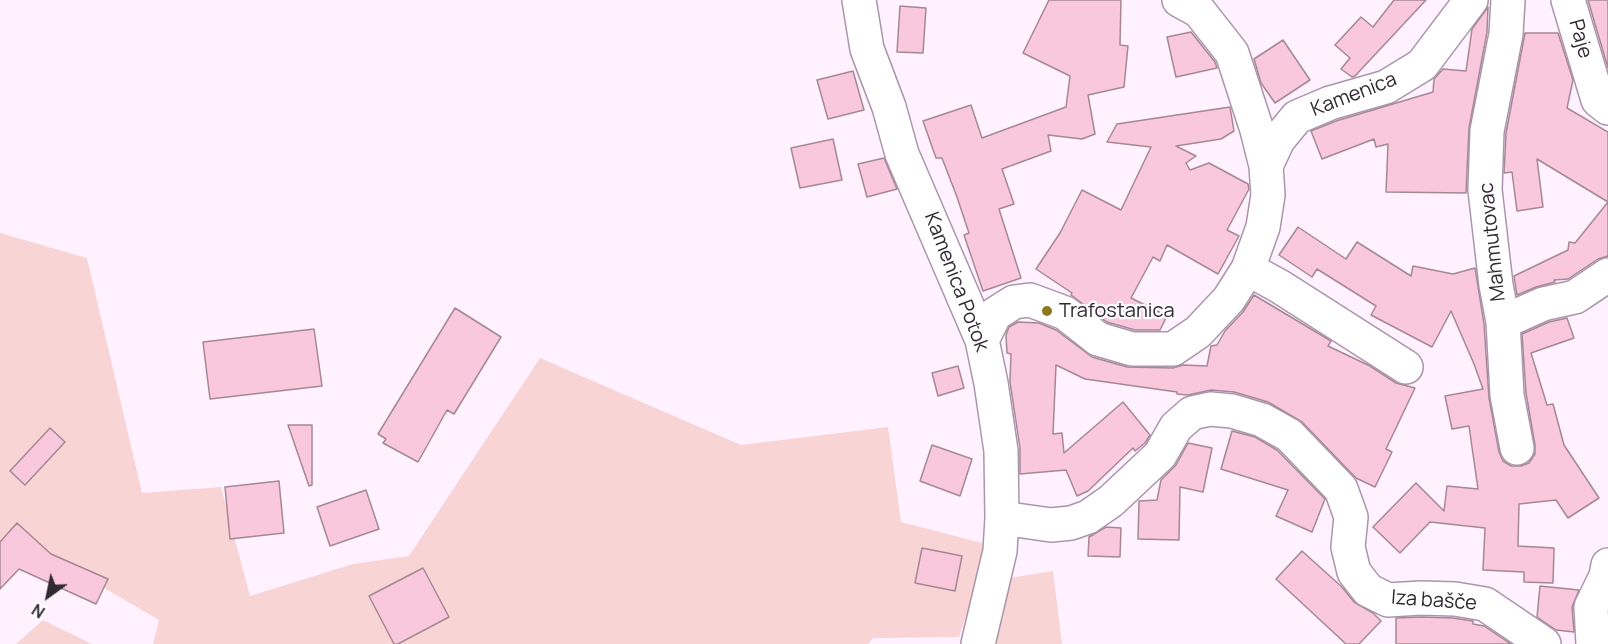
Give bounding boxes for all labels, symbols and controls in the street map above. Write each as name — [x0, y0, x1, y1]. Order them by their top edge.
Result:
street label: Paje — [1563, 17, 1597, 61]
street label: Kamenica — [1308, 68, 1400, 122]
street label: Mahmutovac — [1475, 181, 1511, 303]
street label: Kamenica Potok — [918, 209, 994, 355]
place label: Trafostanica — [1059, 299, 1175, 323]
marker: Trafostanica — [1040, 304, 1054, 318]
north arrow — [18, 566, 78, 626]
street label: Iza bašče — [1390, 586, 1478, 616]
text: N — [27, 599, 49, 623]

